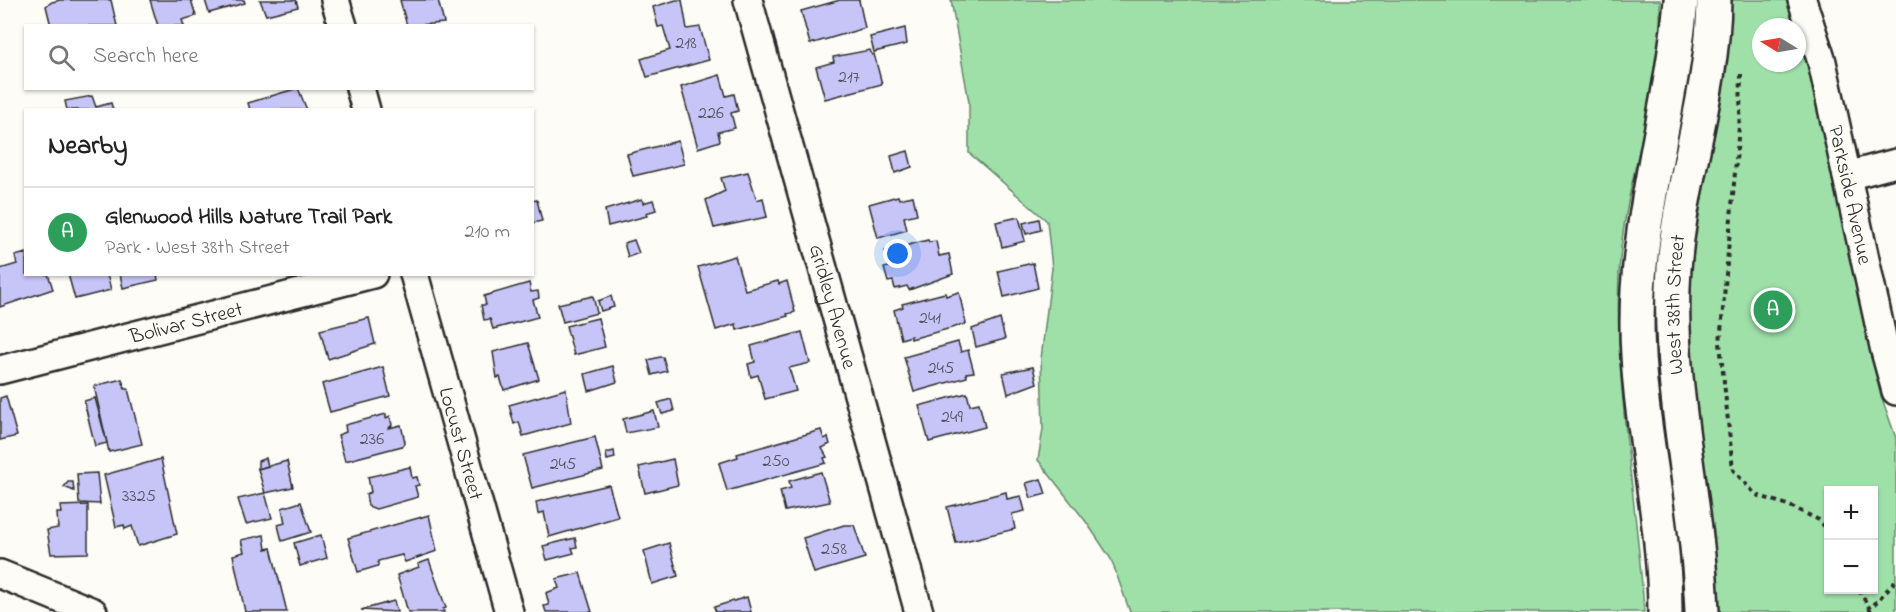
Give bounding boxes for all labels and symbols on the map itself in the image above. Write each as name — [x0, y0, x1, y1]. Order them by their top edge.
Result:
north arrow — [1752, 18, 1806, 72]
house number: 218 — [675, 31, 697, 57]
house number: 217 — [838, 65, 861, 91]
house number: 226 — [698, 101, 724, 127]
street label: Parkside Avenue — [1819, 123, 1879, 268]
street label: West 38th Street — [1660, 233, 1694, 376]
your location — [883, 239, 912, 268]
street label: Gridley Avenue — [800, 241, 863, 373]
pin: A — [1754, 288, 1792, 332]
street label: Bolivar Street — [126, 295, 246, 353]
house number: 241 — [919, 306, 941, 332]
house number: 245 — [928, 356, 954, 382]
street label: Locust Street — [430, 384, 490, 504]
house number: 249 — [941, 405, 963, 431]
house number: 236 — [360, 427, 384, 453]
house number: 250 — [762, 449, 790, 475]
house number: 245 — [550, 452, 576, 478]
house number: 3325 — [122, 484, 156, 510]
house number: 258 — [821, 537, 847, 563]

